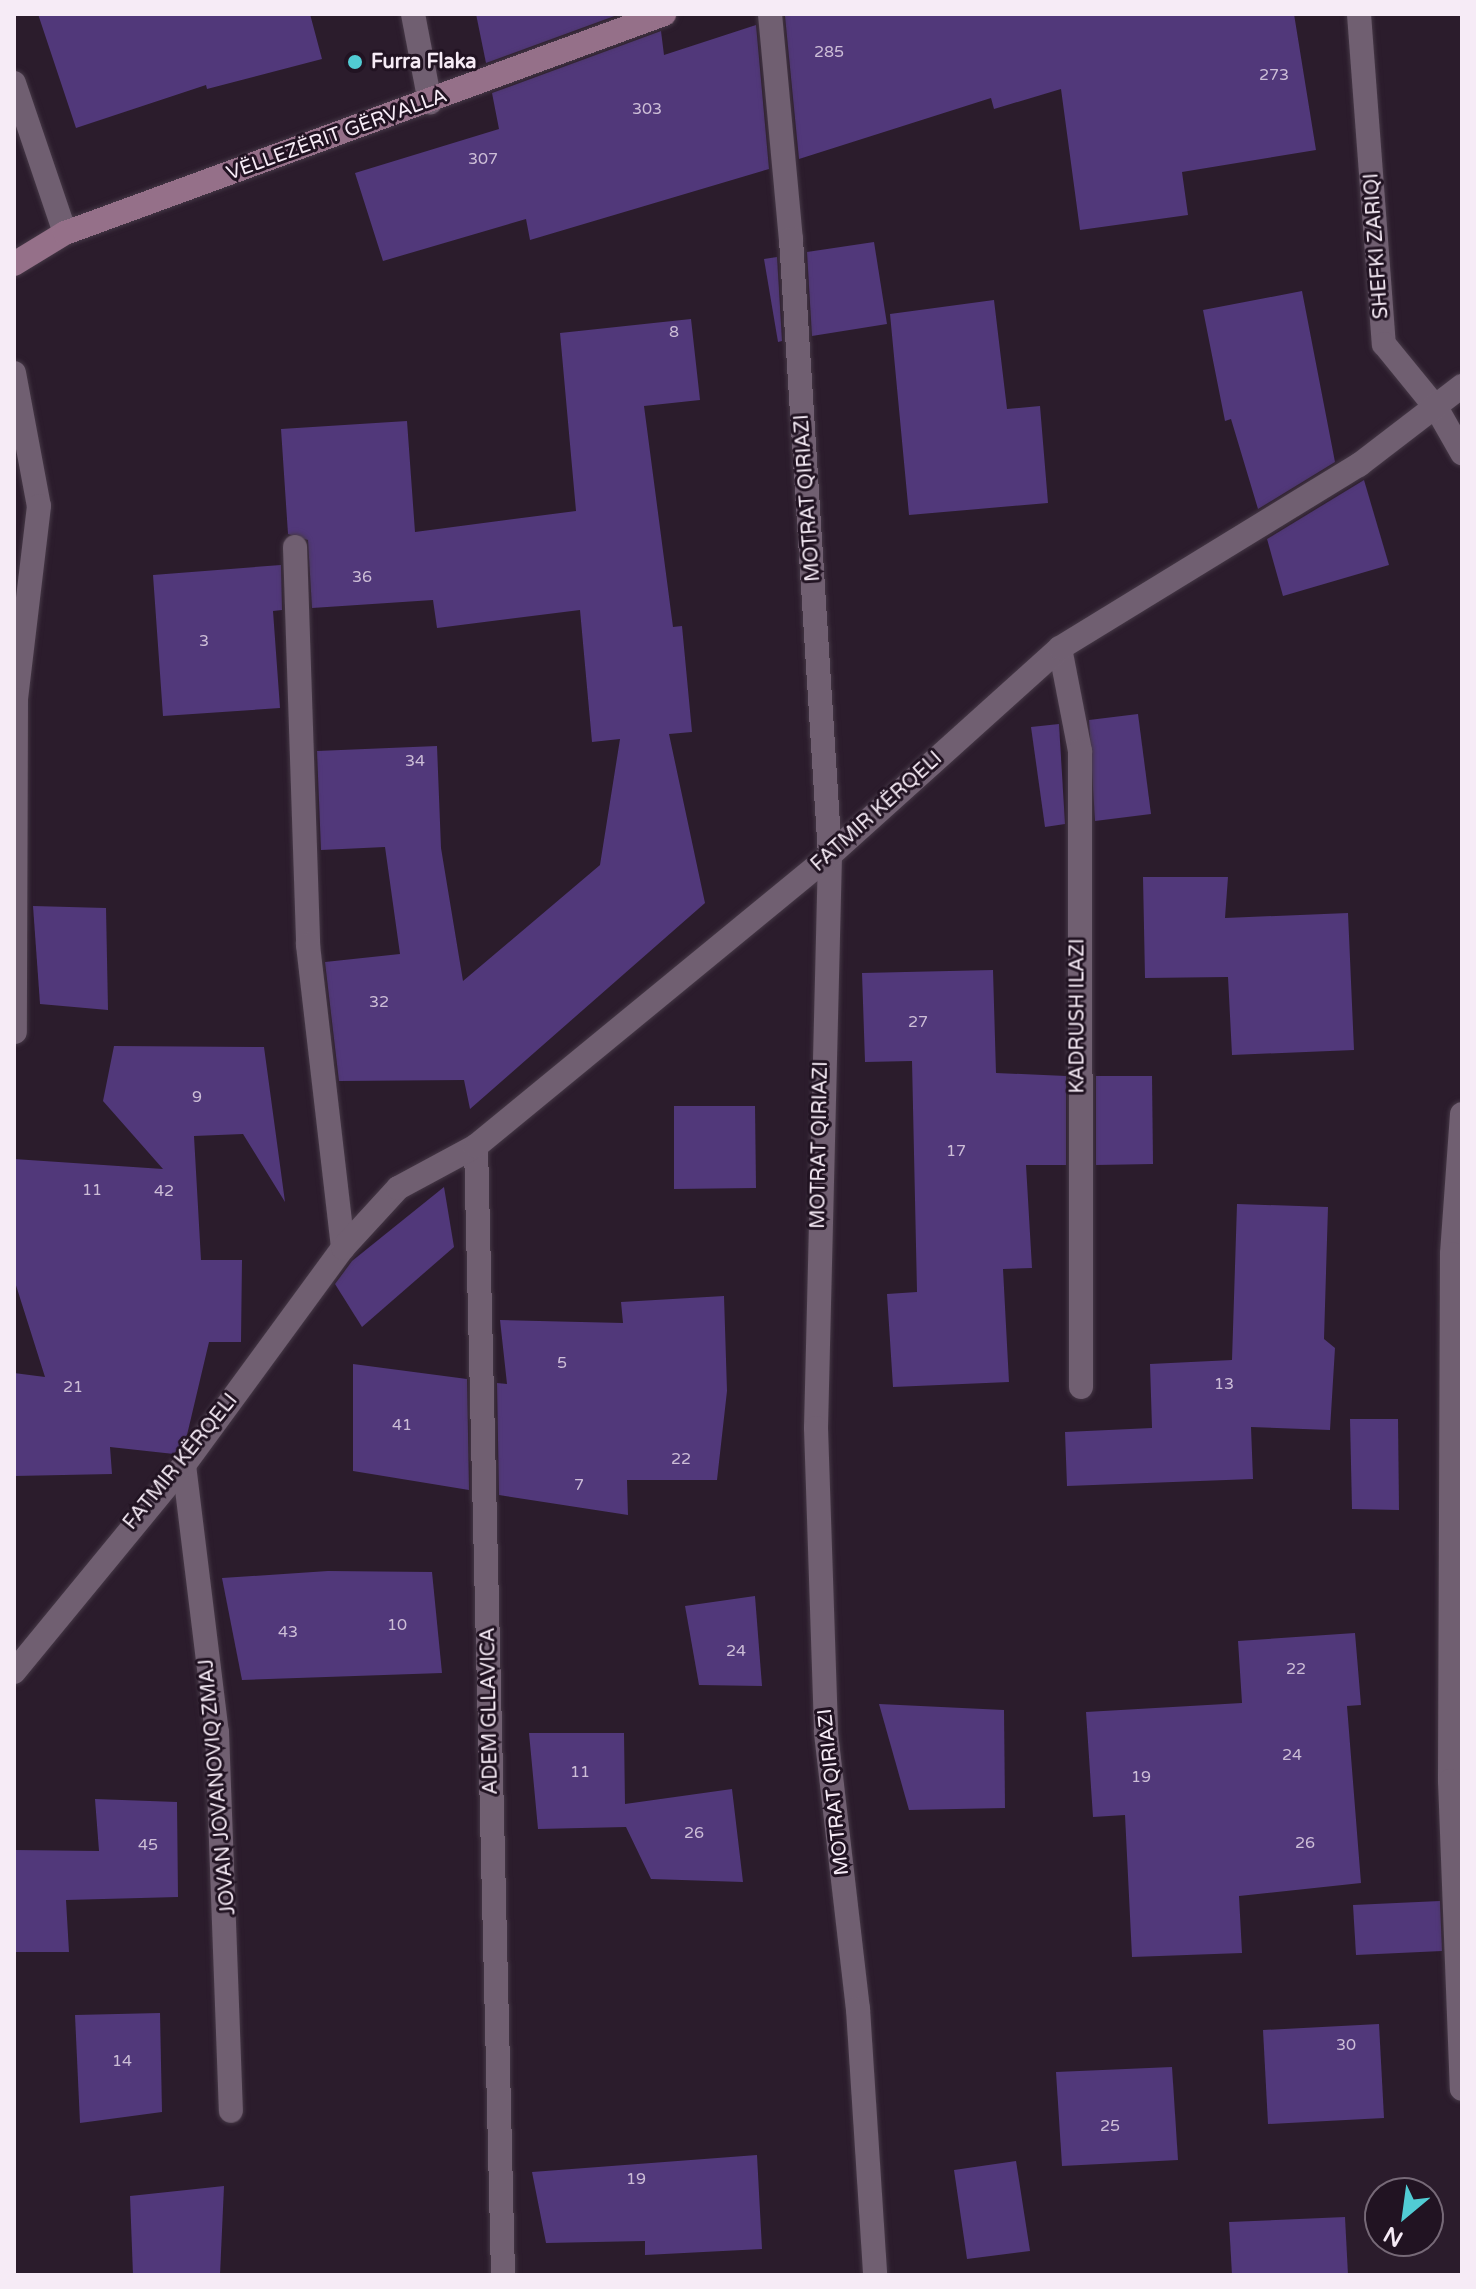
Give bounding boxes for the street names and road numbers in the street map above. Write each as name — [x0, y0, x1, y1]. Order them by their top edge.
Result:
street label: VËLLEZËRIT GËRVALLA — [223, 84, 451, 186]
street label: SHEFKI ZARIQI — [1360, 172, 1394, 320]
street label: MOTRAT QIRIAZI — [790, 413, 826, 583]
street label: FATMIR KËRQELI — [807, 747, 947, 877]
street label: KADRUSH ILAZI — [1066, 938, 1090, 1094]
street label: MOTRAT QIRIAZI — [807, 1061, 833, 1229]
street label: FATMIR KËRQELI — [119, 1389, 243, 1535]
street label: ADEM GLLAVICA — [477, 1627, 503, 1795]
street label: JOVAN JOVANOVIQ ZMAJ — [195, 1658, 241, 1916]
street label: MOTRAT QIRIAZI — [813, 1707, 855, 1877]

